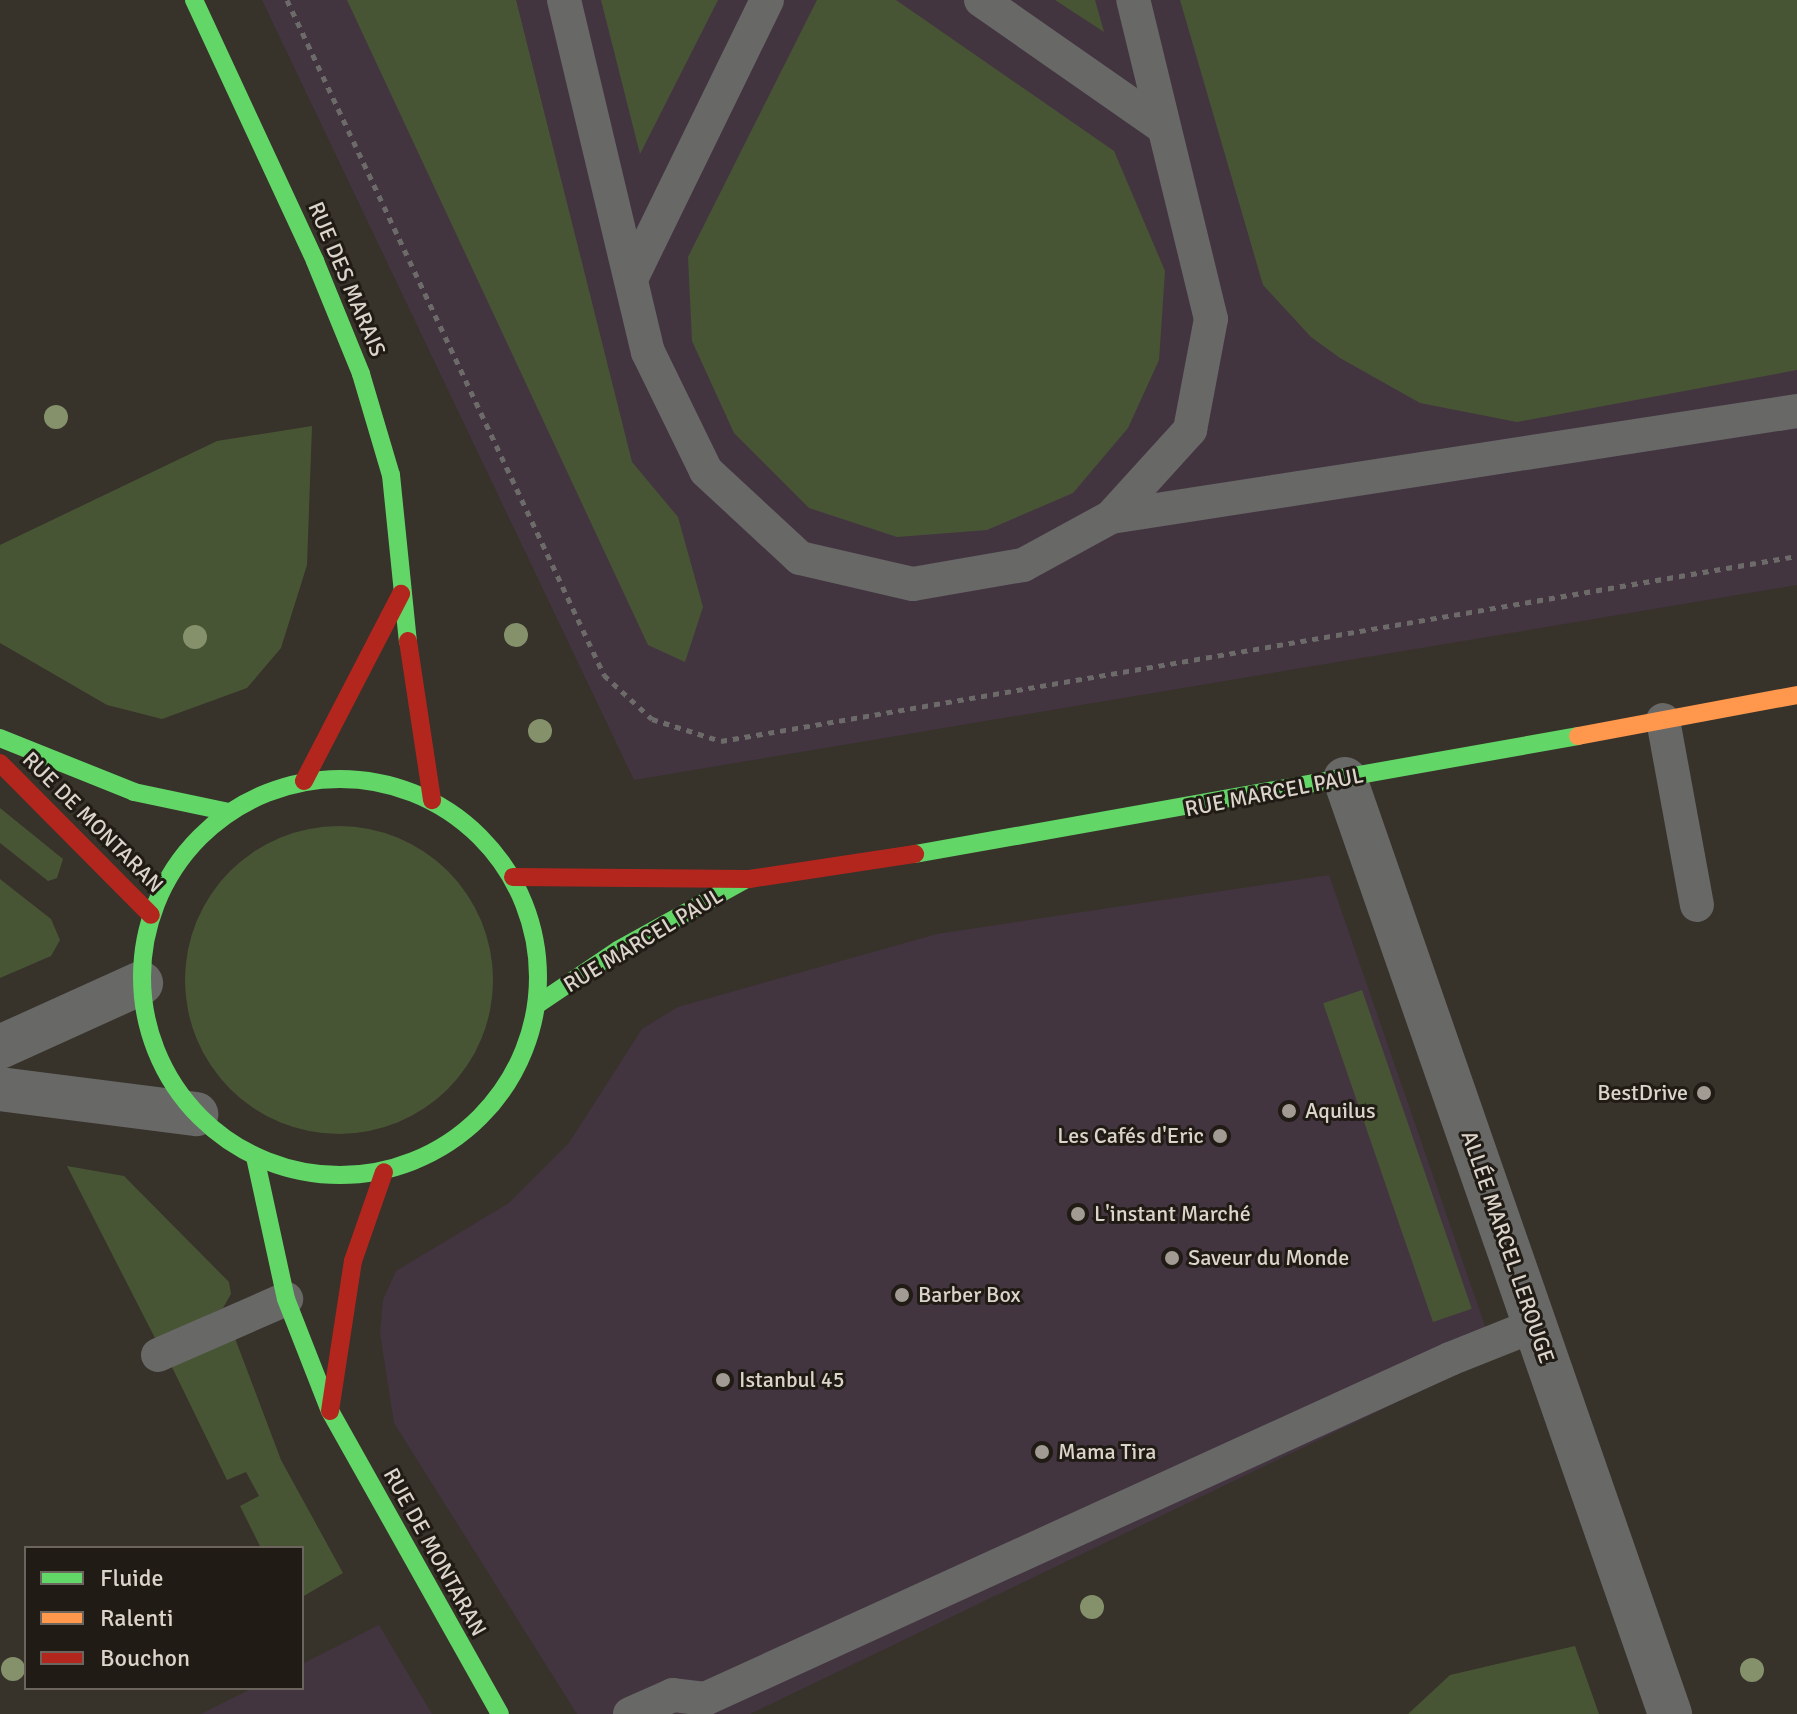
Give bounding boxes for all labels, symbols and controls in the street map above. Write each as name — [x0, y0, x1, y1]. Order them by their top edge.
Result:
street label: RUE DES MARAIS — [303, 198, 391, 360]
street label: RUE DE MONTARAN — [17, 746, 169, 898]
street label: RUE MARCEL PAUL — [1183, 762, 1365, 822]
street label: RUE MARCEL PAUL — [559, 882, 727, 998]
place label: BestDrive — [1597, 1080, 1688, 1106]
marker: BestDrive — [1695, 1084, 1713, 1102]
place label: Aquilus — [1305, 1098, 1376, 1124]
marker: Aquilus — [1280, 1102, 1298, 1120]
place label: Les Cafés d'Eric — [1057, 1123, 1204, 1149]
marker: Les Cafés d'Eric — [1211, 1127, 1229, 1145]
street label: ALLÉE MARCEL LEROUGE — [1456, 1127, 1560, 1367]
place label: L'instant Marché — [1094, 1201, 1251, 1227]
marker: L'instant Marché — [1069, 1205, 1087, 1223]
place label: Saveur du Monde — [1188, 1245, 1349, 1271]
marker: Saveur du Monde — [1163, 1249, 1181, 1267]
place label: Barber Box — [918, 1282, 1021, 1308]
marker: Barber Box — [893, 1286, 911, 1304]
place label: Istanbul 45 — [739, 1367, 845, 1393]
marker: Istanbul 45 — [714, 1371, 732, 1389]
place label: Mama Tira — [1058, 1439, 1156, 1465]
marker: Mama Tira — [1033, 1443, 1051, 1461]
street label: RUE DE MONTARAN — [378, 1463, 492, 1641]
legend — [24, 1546, 304, 1690]
text: Fluide — [100, 1563, 164, 1593]
text: Ralenti — [100, 1603, 173, 1633]
text: Bouchon — [100, 1643, 190, 1673]

